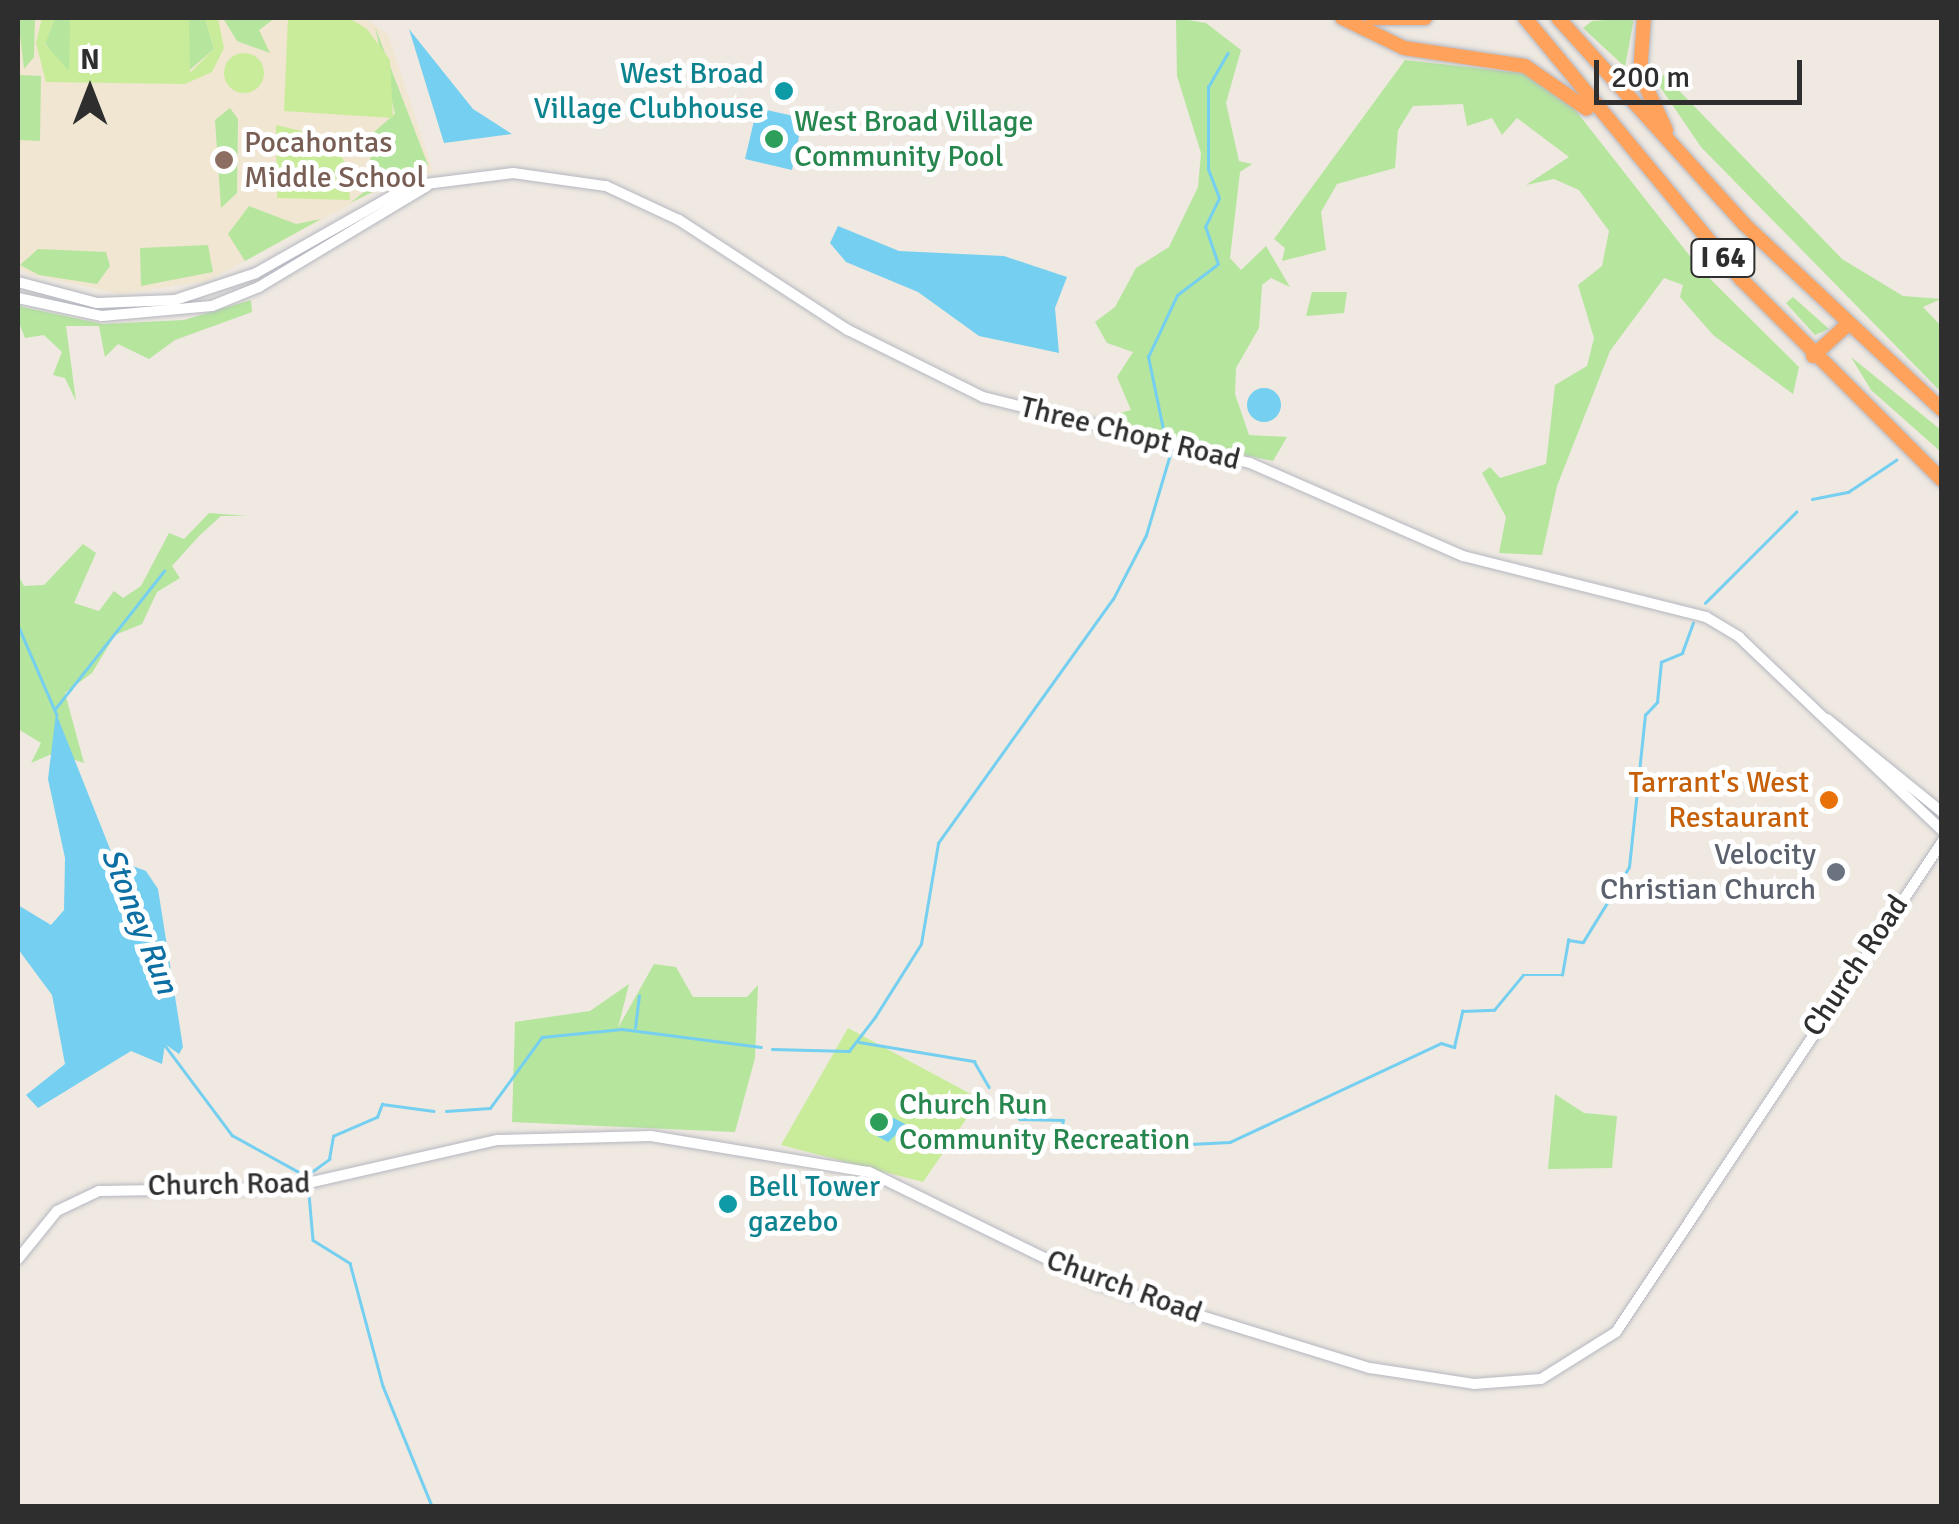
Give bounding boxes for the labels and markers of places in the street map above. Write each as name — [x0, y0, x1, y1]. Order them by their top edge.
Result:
place label: West Broad Village Clubhouse — [533, 56, 764, 126]
marker: West Broad Village Clubhouse — [773, 80, 795, 102]
place label: West Broad Village Community Pool — [794, 104, 1034, 174]
place label: Pocahontas Middle School — [244, 125, 425, 196]
marker: West Broad Village Community Pool — [763, 128, 785, 150]
marker: Pocahontas Middle School — [213, 149, 235, 171]
place label: Tarrant's West Restaurant — [1628, 765, 1809, 836]
marker: Tarrant's West Restaurant — [1818, 789, 1840, 811]
place label: Velocity Christian Church — [1600, 837, 1816, 908]
marker: Velocity Christian Church — [1825, 861, 1847, 883]
place label: Church Run Community Recreation — [899, 1087, 1190, 1158]
marker: Church Run Community Recreation — [868, 1111, 890, 1133]
place label: Bell Tower gazebo — [748, 1169, 880, 1240]
marker: Bell Tower gazebo — [717, 1193, 739, 1215]

